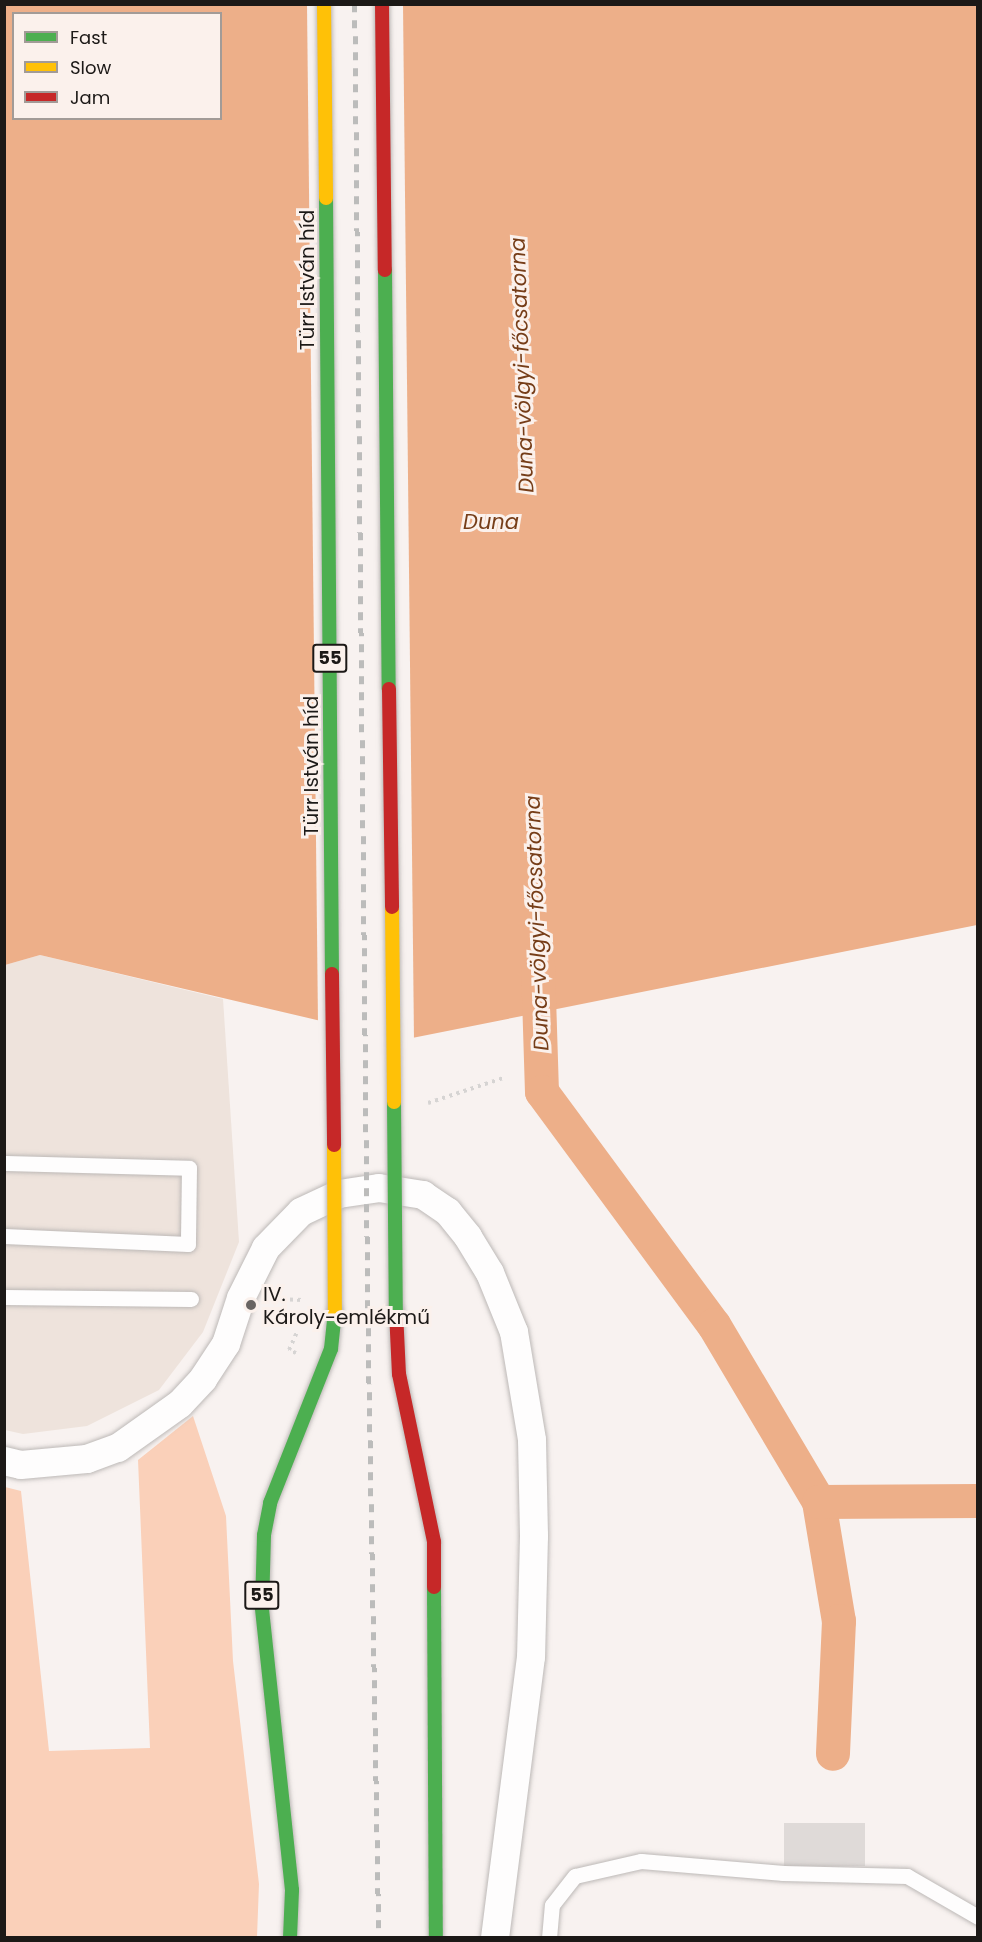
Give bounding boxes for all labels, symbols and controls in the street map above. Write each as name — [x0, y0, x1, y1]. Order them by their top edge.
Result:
legend — [12, 12, 222, 120]
text: Fast — [70, 25, 107, 50]
text: Slow — [70, 55, 111, 80]
text: Jam — [70, 85, 110, 110]
street label: Türr István híd — [295, 210, 319, 350]
water label: Duna-völgyi-főcsatorna — [505, 237, 539, 493]
water label: Duna — [463, 509, 519, 535]
road number: 55 — [312, 643, 348, 673]
street label: Türr István híd — [299, 696, 323, 836]
water label: Duna-völgyi-főcsatorna — [520, 795, 554, 1051]
place label: IV. Károly-emlékmű — [263, 1282, 430, 1329]
marker: IV. Károly-emlékmű — [244, 1298, 258, 1312]
road number: 55 — [244, 1580, 280, 1610]

